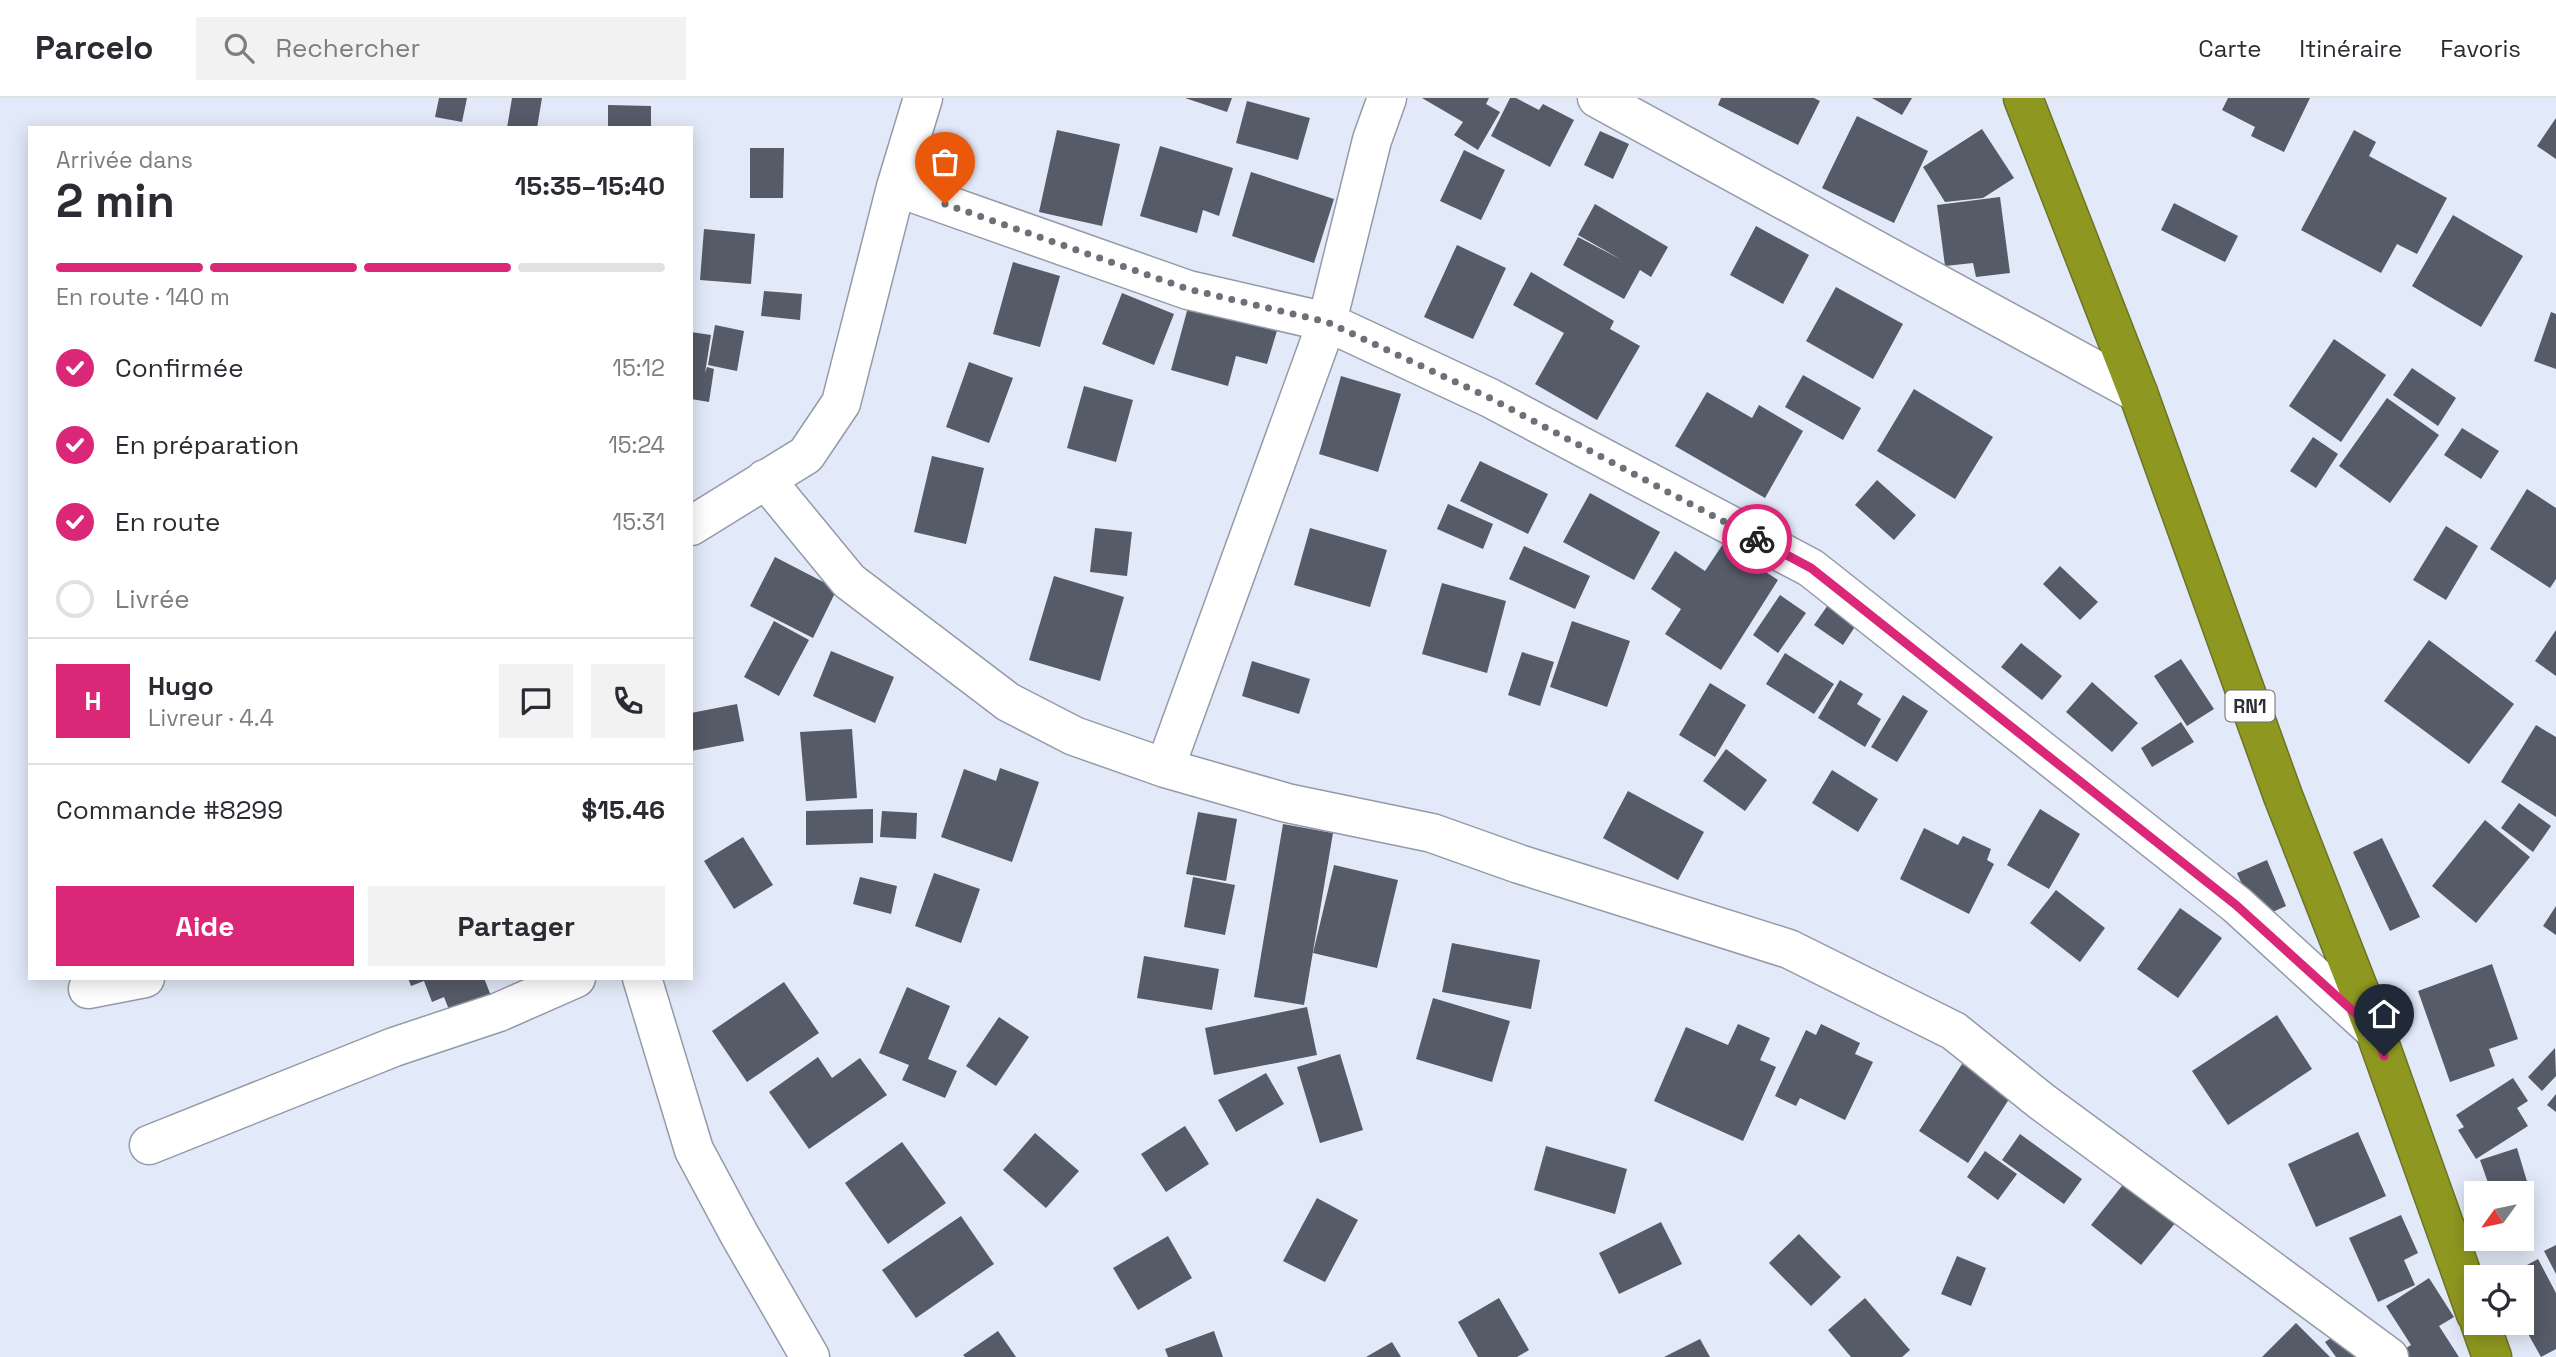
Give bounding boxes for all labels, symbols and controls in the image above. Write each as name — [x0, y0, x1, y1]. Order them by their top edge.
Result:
search box — [196, 17, 686, 80]
text: Parcelo — [35, 27, 154, 69]
icon: search — [220, 29, 258, 67]
text: Rechercher — [276, 31, 420, 65]
text: Carte — [2198, 33, 2261, 64]
text: Itinéraire — [2299, 33, 2402, 64]
text: Favoris — [2440, 33, 2521, 64]
pin — [915, 132, 975, 204]
icon: bag — [926, 143, 964, 181]
text: Arrivée dans — [56, 145, 193, 175]
text: 15:35–15:40 — [515, 169, 665, 203]
text: 2 min — [56, 172, 175, 230]
text: En route · 140 m — [56, 282, 230, 312]
icon: check — [56, 349, 94, 387]
text: Confirmée — [115, 351, 244, 385]
text: 15:12 — [612, 353, 665, 383]
icon: check — [56, 426, 94, 464]
text: En préparation — [115, 428, 299, 462]
text: 15:24 — [608, 430, 665, 460]
icon: check — [56, 503, 94, 541]
courier — [1722, 504, 1792, 574]
text: En route — [115, 505, 220, 539]
text: 15:31 — [613, 507, 665, 537]
icon: bike — [1738, 520, 1776, 558]
text: Livrée — [115, 582, 190, 616]
button: chat — [499, 664, 573, 738]
button: phone — [591, 664, 665, 738]
text: Hugo — [148, 669, 214, 703]
text: H — [84, 684, 102, 718]
road number: RN1 — [2226, 691, 2274, 722]
text: Livreur · 4.4 — [148, 703, 274, 733]
text: Commande #8299 — [56, 793, 283, 827]
text: $15.46 — [582, 793, 665, 827]
button: Aide — [56, 886, 354, 966]
button: Partager — [368, 886, 665, 966]
pin — [2354, 984, 2414, 1056]
icon: home — [2365, 995, 2403, 1033]
north arrow — [2464, 1181, 2534, 1251]
map controls — [2464, 1181, 2534, 1335]
button: locate — [2464, 1265, 2534, 1335]

